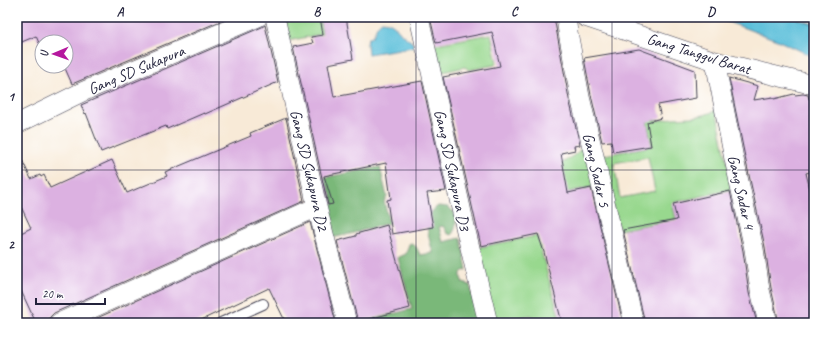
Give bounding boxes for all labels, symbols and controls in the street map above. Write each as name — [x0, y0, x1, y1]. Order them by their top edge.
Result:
text: A — [117, 4, 125, 20]
text: B — [314, 4, 322, 20]
text: C — [511, 4, 519, 20]
text: D — [707, 4, 716, 20]
street label: Gang Tanggul Barat — [644, 29, 755, 80]
north arrow — [34, 34, 74, 74]
street label: Gang SD Sukapura — [85, 40, 189, 99]
text: U — [37, 49, 51, 57]
text: 1 — [8, 89, 16, 105]
street label: Gang SD Sukapura D2 — [285, 108, 333, 234]
street label: Gang SD Sukapura D3 — [429, 108, 475, 234]
street label: Gang Sadar 5 — [578, 131, 614, 210]
street label: Gang Sadar 4 — [723, 153, 760, 233]
text: 2 — [8, 237, 15, 253]
scale bar — [36, 280, 105, 306]
text: 20 m — [42, 286, 64, 302]

